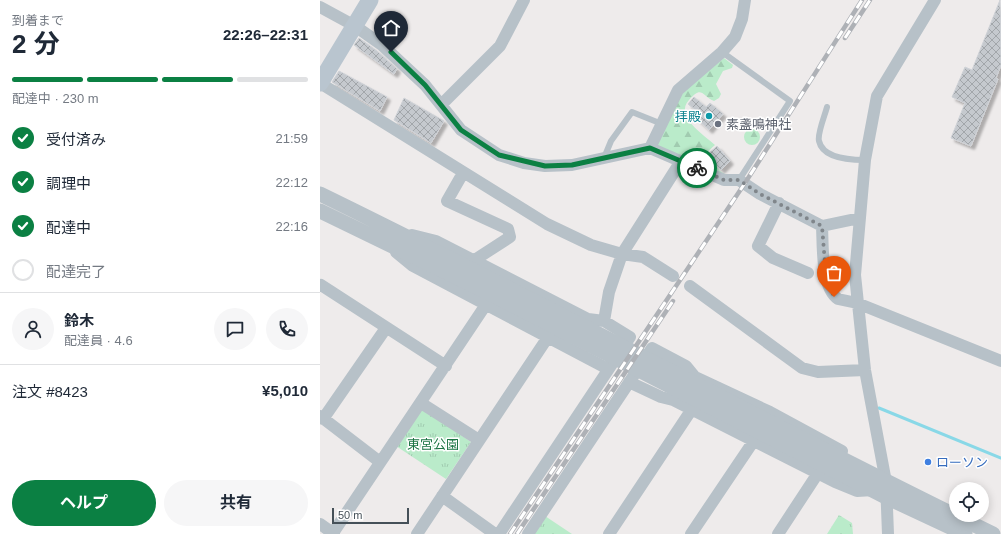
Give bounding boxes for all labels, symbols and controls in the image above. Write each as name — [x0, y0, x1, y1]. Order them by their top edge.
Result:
pin — [374, 11, 408, 52]
text: 到着まで — [12, 13, 64, 28]
icon: home — [380, 17, 402, 39]
text: 22:26–22:31 — [223, 26, 308, 43]
text: 2 分 — [12, 29, 60, 59]
text: 配達中 · 230 m — [12, 91, 99, 106]
place label: 拝殿 — [675, 109, 701, 124]
marker: 拝殿 — [704, 111, 714, 121]
place label: 素盞鳴神社 — [726, 117, 791, 132]
marker: 素盞鳴神社 — [713, 119, 723, 129]
icon: check — [12, 127, 34, 149]
text: 受付済み — [46, 131, 106, 148]
text: 21:59 — [275, 131, 308, 146]
courier — [677, 148, 717, 188]
icon: bike — [686, 157, 708, 179]
icon: check — [12, 171, 34, 193]
text: 調理中 — [46, 175, 91, 192]
text: 22:12 — [275, 175, 308, 190]
icon: check — [12, 215, 34, 237]
text: 配達中 — [46, 219, 91, 236]
text: 22:16 — [275, 219, 308, 234]
pin — [817, 256, 851, 297]
icon: bag — [823, 262, 845, 284]
text: 配達完了 — [46, 263, 106, 280]
button: person — [12, 308, 54, 350]
button: chat — [214, 308, 256, 350]
button: phone — [266, 308, 308, 350]
text: 鈴木 — [64, 312, 94, 329]
text: 配達員 · 4.6 — [64, 333, 133, 348]
text: ¥5,010 — [262, 382, 308, 399]
text: 注文 #8423 — [12, 383, 88, 400]
park label: 東宮公園 — [407, 437, 459, 452]
place label: ローソン — [936, 455, 988, 470]
marker: ローソン — [923, 457, 933, 467]
button: ヘルプ — [12, 480, 156, 526]
button: 共有 — [164, 480, 308, 526]
map controls — [949, 482, 989, 522]
button: locate — [949, 482, 989, 522]
scale bar — [332, 506, 409, 525]
text: 50 m — [338, 509, 362, 521]

